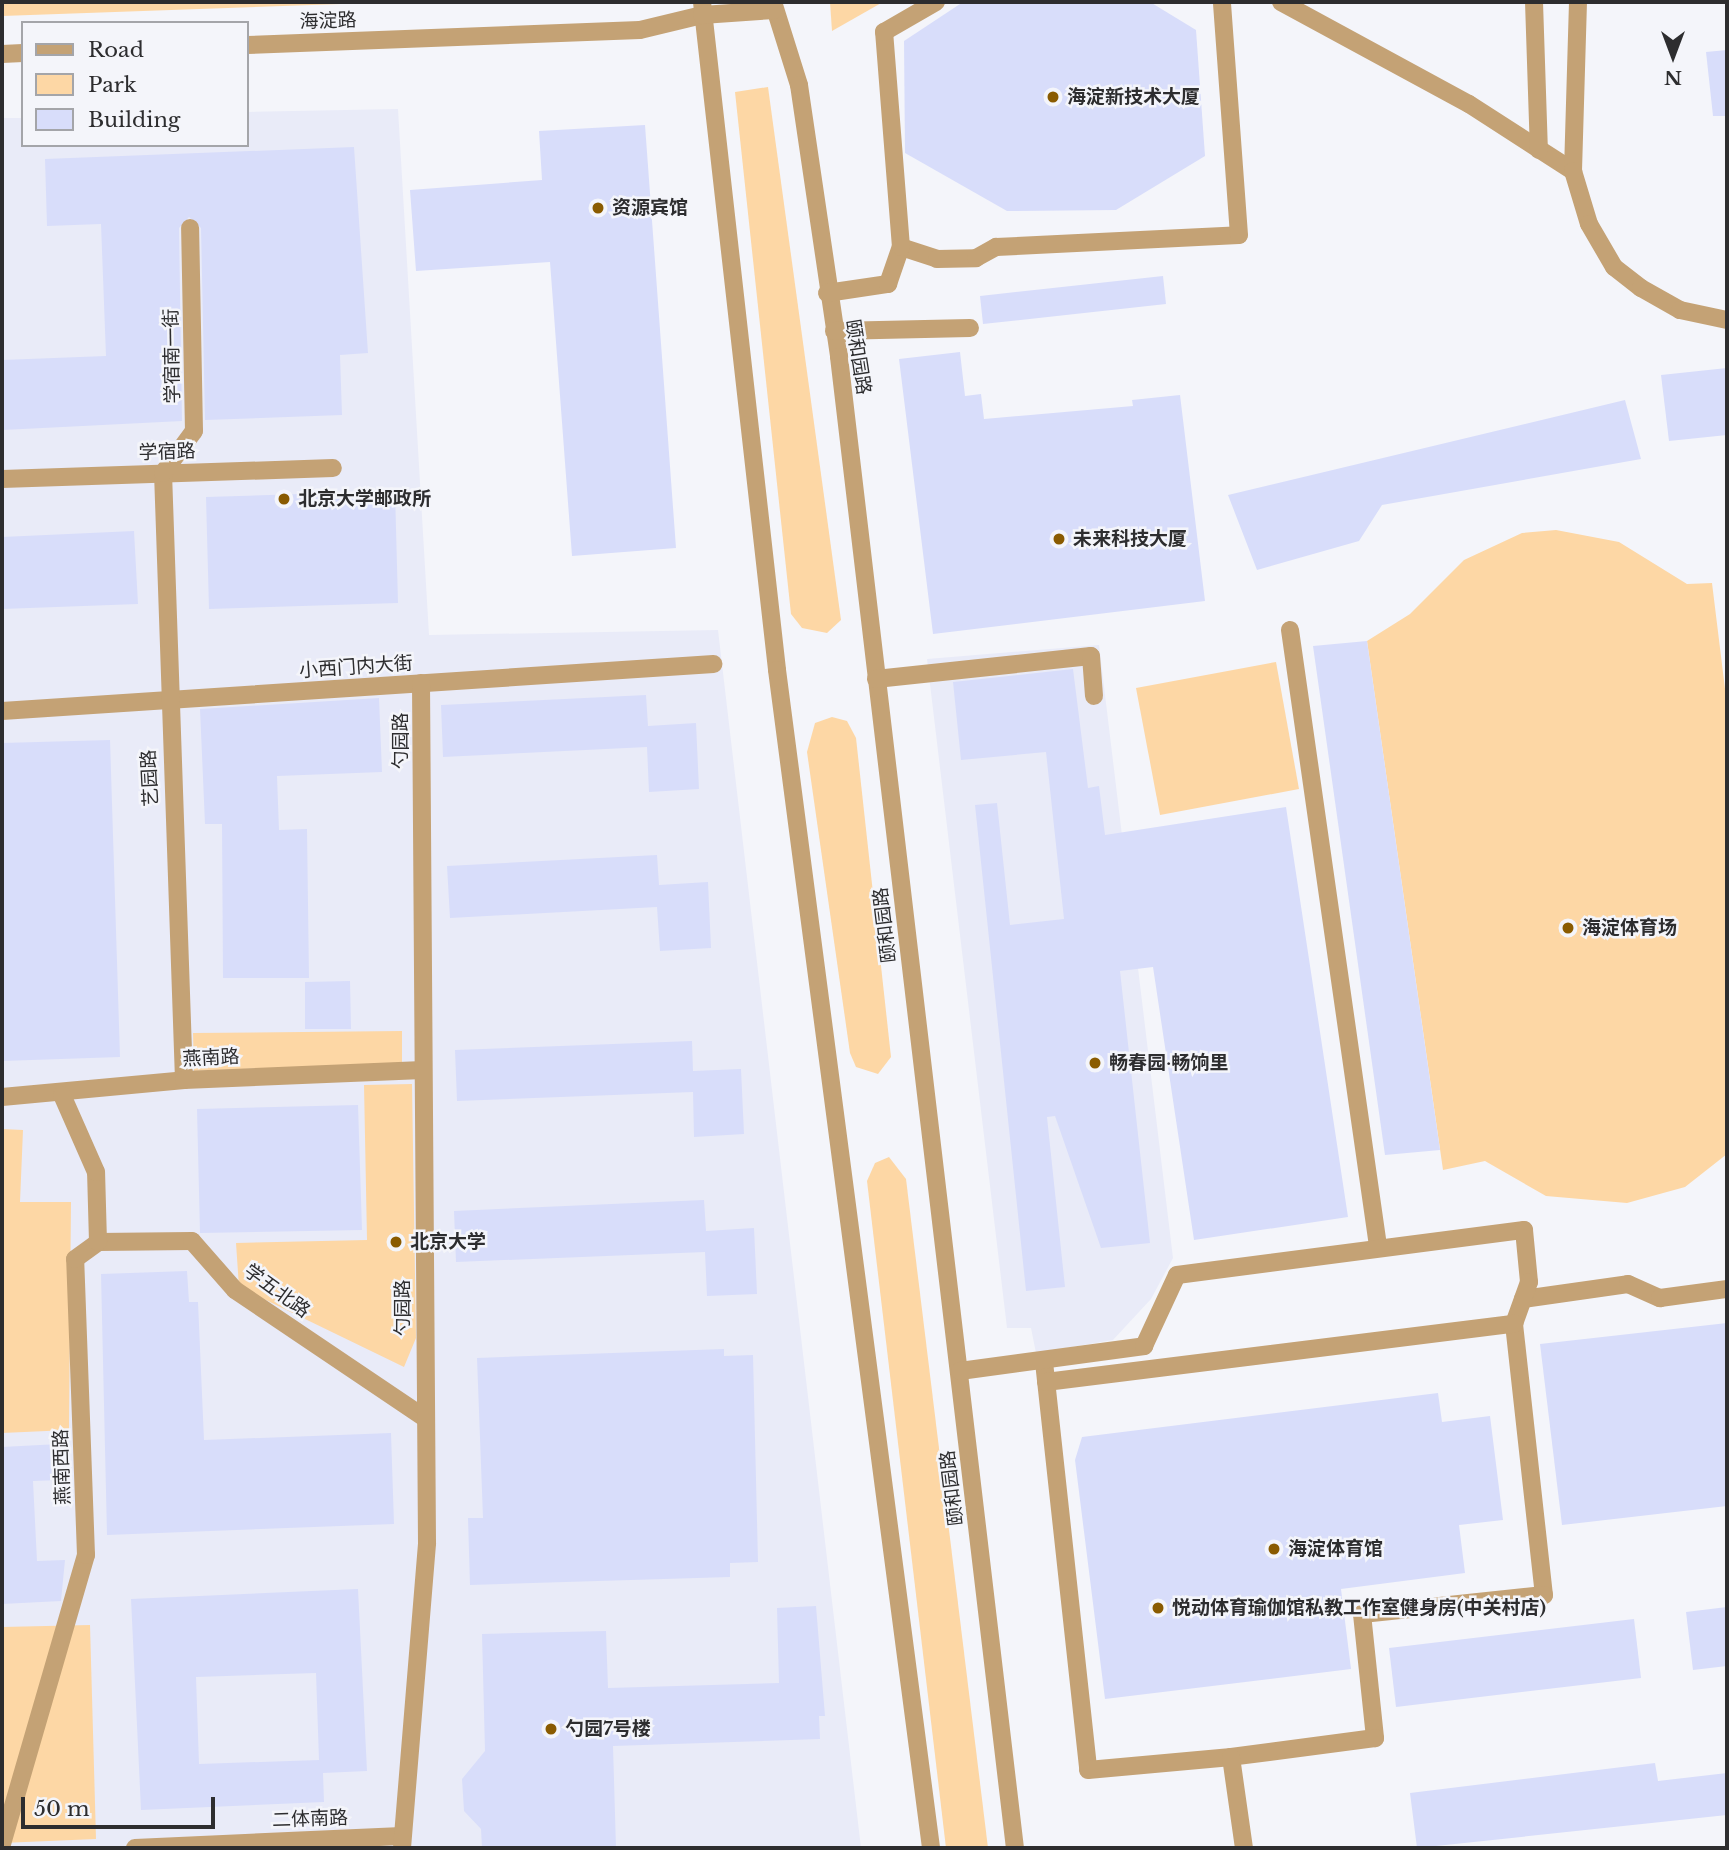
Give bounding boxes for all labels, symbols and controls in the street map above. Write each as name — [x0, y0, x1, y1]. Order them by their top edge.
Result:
street label: 海淀路 — [299, 9, 357, 33]
legend — [21, 21, 248, 147]
north arrow — [1638, 21, 1708, 91]
text: Road — [88, 37, 144, 63]
text: N — [1664, 66, 1682, 89]
text: Park — [88, 72, 137, 98]
place label: 海淀新技术大厦 — [1067, 86, 1200, 108]
marker: 海淀新技术大厦 — [1045, 89, 1061, 105]
text: Building — [88, 107, 180, 133]
place label: 资源宾馆 — [612, 197, 688, 219]
marker: 资源宾馆 — [590, 200, 606, 216]
street label: 学宿南一街 — [160, 308, 184, 404]
street label: 颐和园路 — [841, 318, 875, 396]
street label: 学宿路 — [138, 440, 196, 464]
place label: 北京大学邮政所 — [298, 488, 431, 510]
marker: 北京大学邮政所 — [276, 491, 292, 507]
place label: 未来科技大厦 — [1073, 528, 1187, 550]
marker: 未来科技大厦 — [1051, 531, 1067, 547]
street label: 小西门内大街 — [298, 652, 414, 682]
street label: 勺园路 — [390, 713, 412, 769]
street label: 艺园路 — [137, 749, 163, 807]
street label: 颐和园路 — [869, 886, 901, 964]
place label: 海淀体育场 — [1582, 917, 1677, 939]
marker: 海淀体育场 — [1560, 920, 1576, 936]
street label: 燕南路 — [182, 1045, 240, 1071]
place label: 畅春园·畅饷里 — [1109, 1052, 1228, 1074]
marker: 畅春园·畅饷里 — [1087, 1055, 1103, 1071]
place label: 北京大学 — [410, 1231, 486, 1253]
marker: 北京大学 — [388, 1234, 404, 1250]
street label: 学五北路 — [240, 1259, 314, 1323]
street label: 勺园路 — [392, 1280, 414, 1336]
street label: 燕南西路 — [49, 1429, 75, 1505]
street label: 颐和园路 — [936, 1449, 968, 1527]
place label: 海淀体育馆 — [1288, 1538, 1383, 1560]
marker: 海淀体育馆 — [1266, 1541, 1282, 1557]
place label: 悦动体育瑜伽馆私教工作室健身房(中关村店) — [1172, 1597, 1546, 1619]
marker: 悦动体育瑜伽馆私教工作室健身房(中关村店) — [1150, 1600, 1166, 1616]
place label: 勺园7号楼 — [565, 1718, 651, 1740]
marker: 勺园7号楼 — [543, 1721, 559, 1737]
scale bar — [24, 1784, 219, 1828]
text: 50 m — [34, 1796, 89, 1822]
street label: 二体南路 — [272, 1806, 348, 1832]

